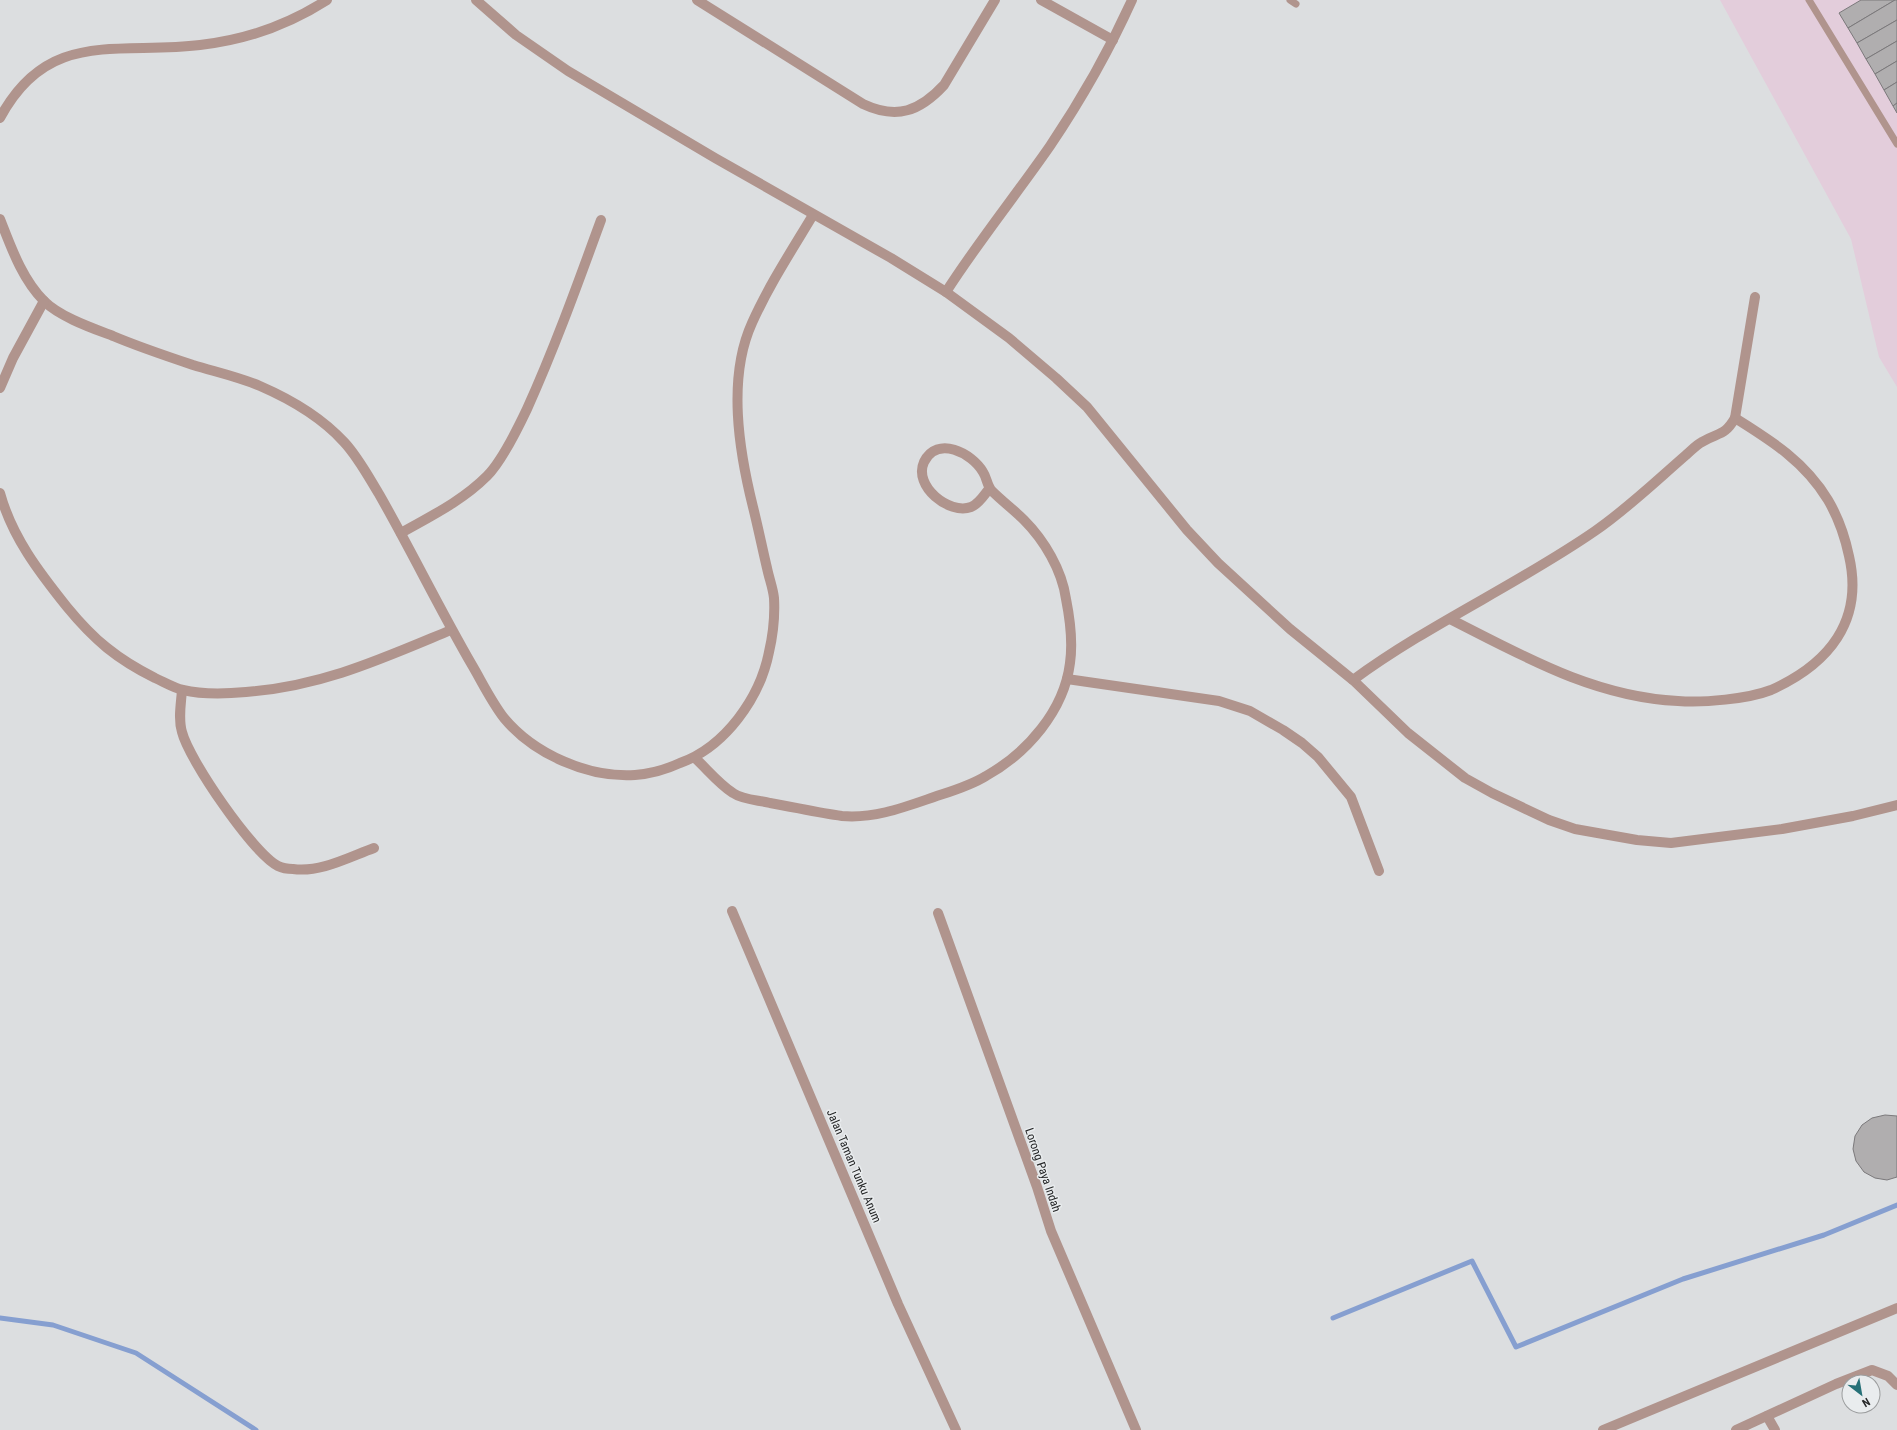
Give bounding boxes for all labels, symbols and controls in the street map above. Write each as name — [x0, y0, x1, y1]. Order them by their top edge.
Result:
street label: Jalan Taman Tunku Anum — [824, 1107, 884, 1225]
street label: Lorong Paya Indah — [1022, 1126, 1064, 1214]
north arrow — [1841, 1374, 1881, 1414]
text: N — [1859, 1395, 1872, 1410]

